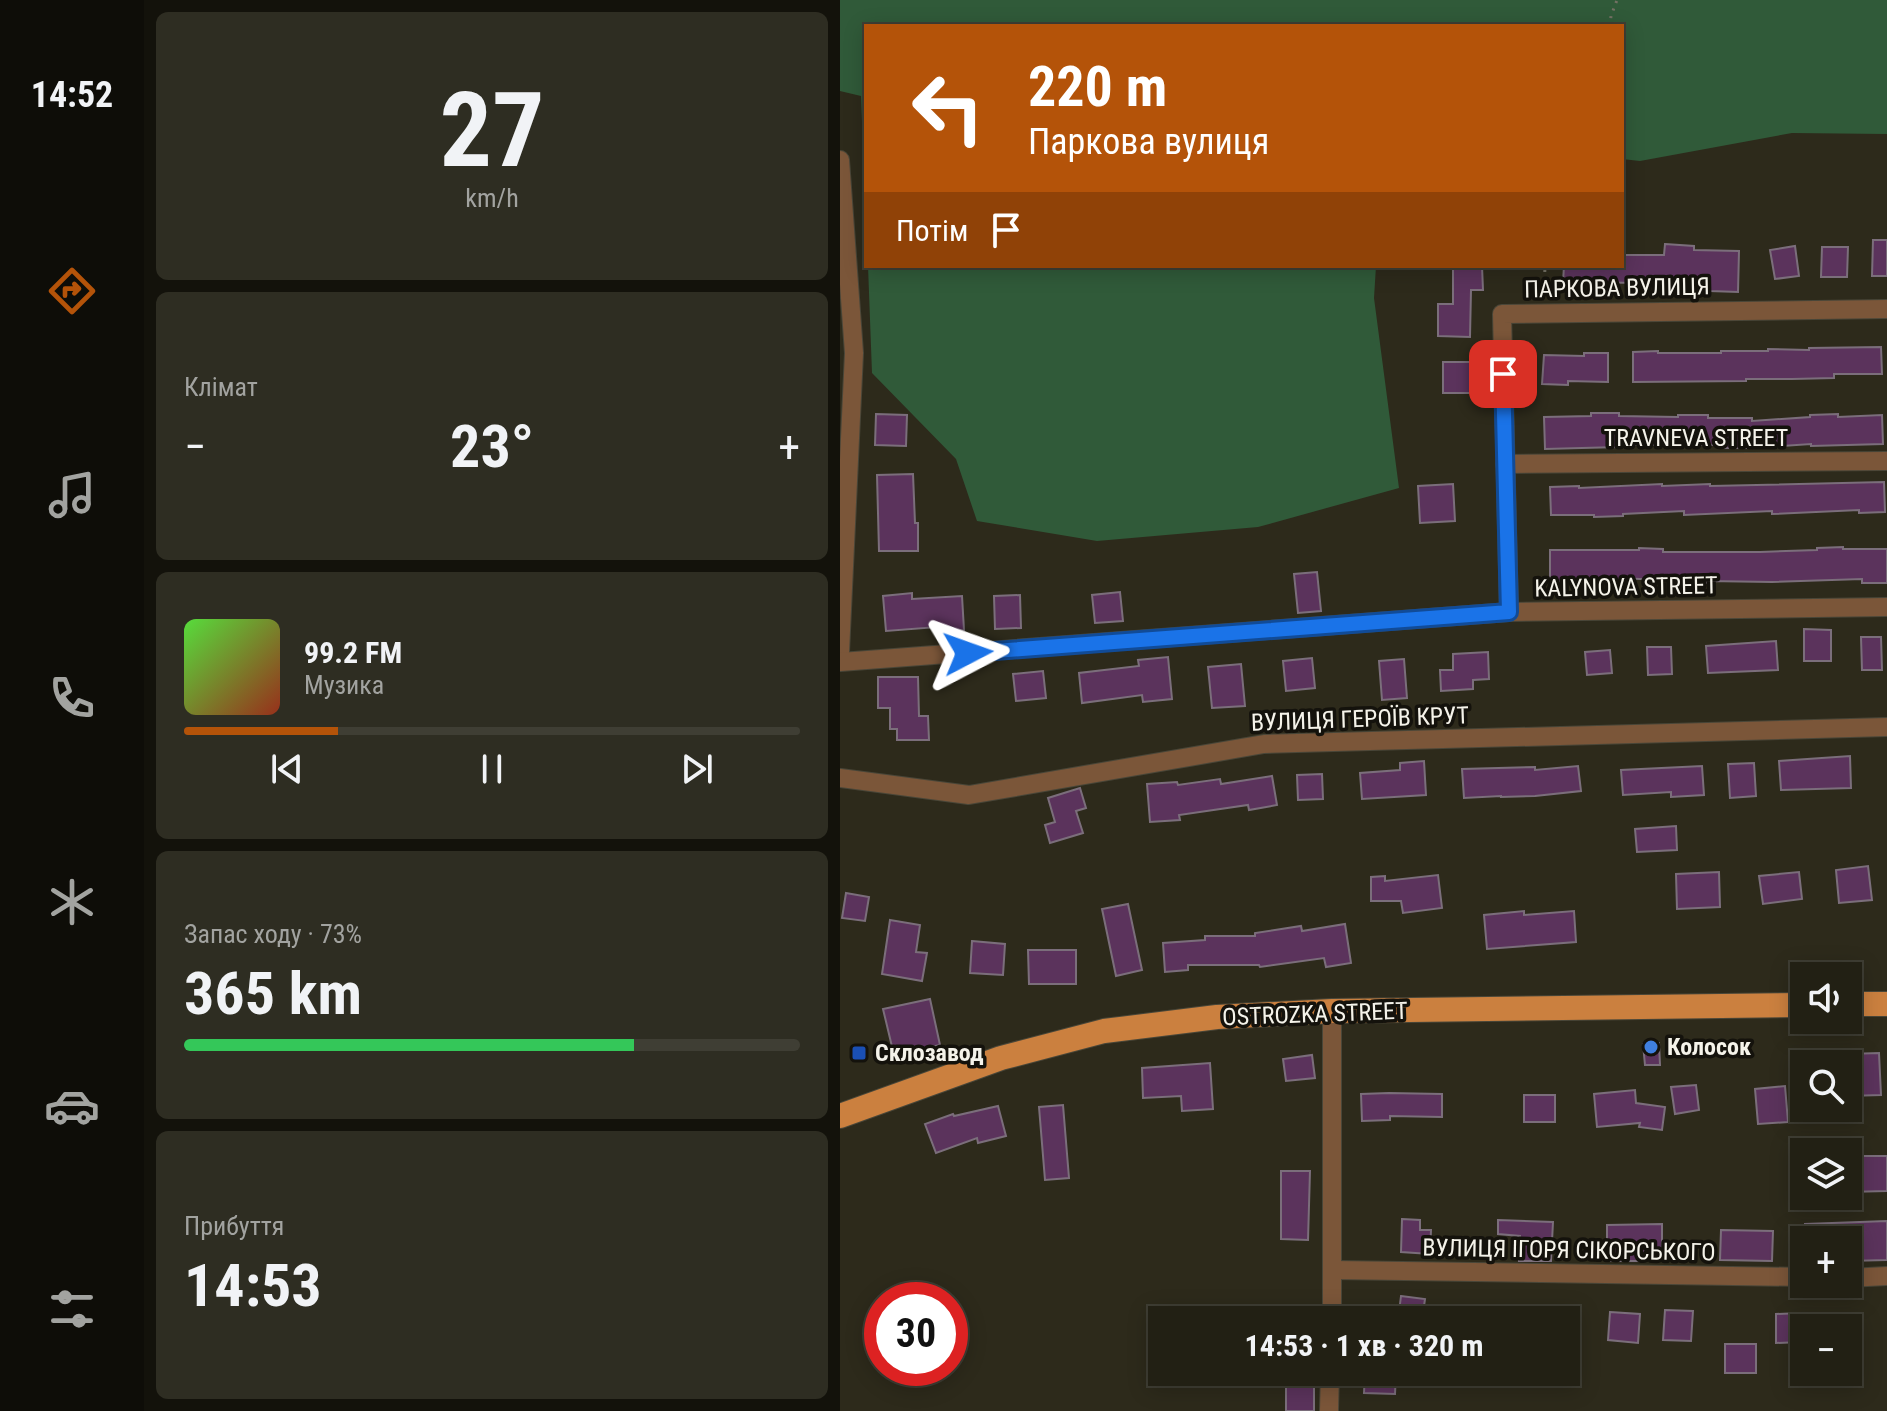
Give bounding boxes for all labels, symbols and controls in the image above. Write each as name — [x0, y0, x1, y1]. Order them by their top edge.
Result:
text: 220 m — [1028, 54, 1167, 120]
icon: left — [896, 56, 1000, 160]
text: 27 — [439, 70, 545, 191]
text: 14:52 — [31, 74, 113, 116]
text: Паркова вулиця — [1028, 121, 1269, 163]
text: km/h — [465, 183, 519, 213]
icon: arrive — [984, 208, 1028, 252]
text: Потім — [896, 213, 968, 248]
icon: directions — [44, 263, 100, 319]
street label: ПАРКОВА ВУЛИЦЯ — [1524, 272, 1710, 304]
pin — [1469, 340, 1537, 408]
icon: arrive — [1481, 352, 1525, 396]
text: Клімат — [184, 372, 258, 402]
text: 23° — [450, 411, 534, 482]
text: − — [184, 421, 206, 473]
text: + — [778, 421, 800, 473]
street label: TRAVNEVA STREET — [1604, 424, 1788, 452]
icon: music — [44, 467, 100, 523]
street label: KALYNOVA STREET — [1534, 571, 1718, 603]
position arrow — [926, 611, 1010, 695]
text: 99.2 FM — [304, 635, 402, 670]
icon: phone — [44, 670, 100, 726]
text: Музика — [304, 670, 384, 700]
street label: ВУЛИЦЯ ГЕРОЇВ КРУТ — [1251, 701, 1469, 737]
icon: previous — [265, 747, 309, 791]
icon: pause — [470, 747, 514, 791]
icon: next — [675, 747, 719, 791]
icon: climate — [44, 874, 100, 930]
text: Запас ходу · 73% — [184, 919, 362, 949]
text: 365 km — [184, 958, 362, 1029]
map controls — [1790, 962, 1862, 1386]
button: sound — [1790, 962, 1862, 1034]
street label: OSTROZKA STREET — [1222, 997, 1408, 1031]
place label: Колосок — [1667, 1033, 1751, 1061]
marker: Колосок — [1642, 1038, 1660, 1056]
place label: Склозавод — [875, 1039, 984, 1067]
marker: Склозавод — [850, 1044, 868, 1062]
button: search — [1790, 1050, 1862, 1122]
icon: car — [44, 1078, 100, 1134]
button: layers — [1790, 1138, 1862, 1210]
text: Прибуття — [184, 1211, 284, 1241]
button: + — [1790, 1226, 1862, 1298]
street label: ВУЛИЦЯ ІГОРЯ СІКОРСЬКОГО — [1422, 1233, 1716, 1267]
text: 14:53 — [184, 1250, 322, 1321]
icon: filters — [44, 1281, 100, 1337]
speed limit sign: 30 — [864, 1282, 968, 1386]
button: − — [1790, 1314, 1862, 1386]
text: 14:53 · 1 хв · 320 m — [1245, 1328, 1483, 1363]

